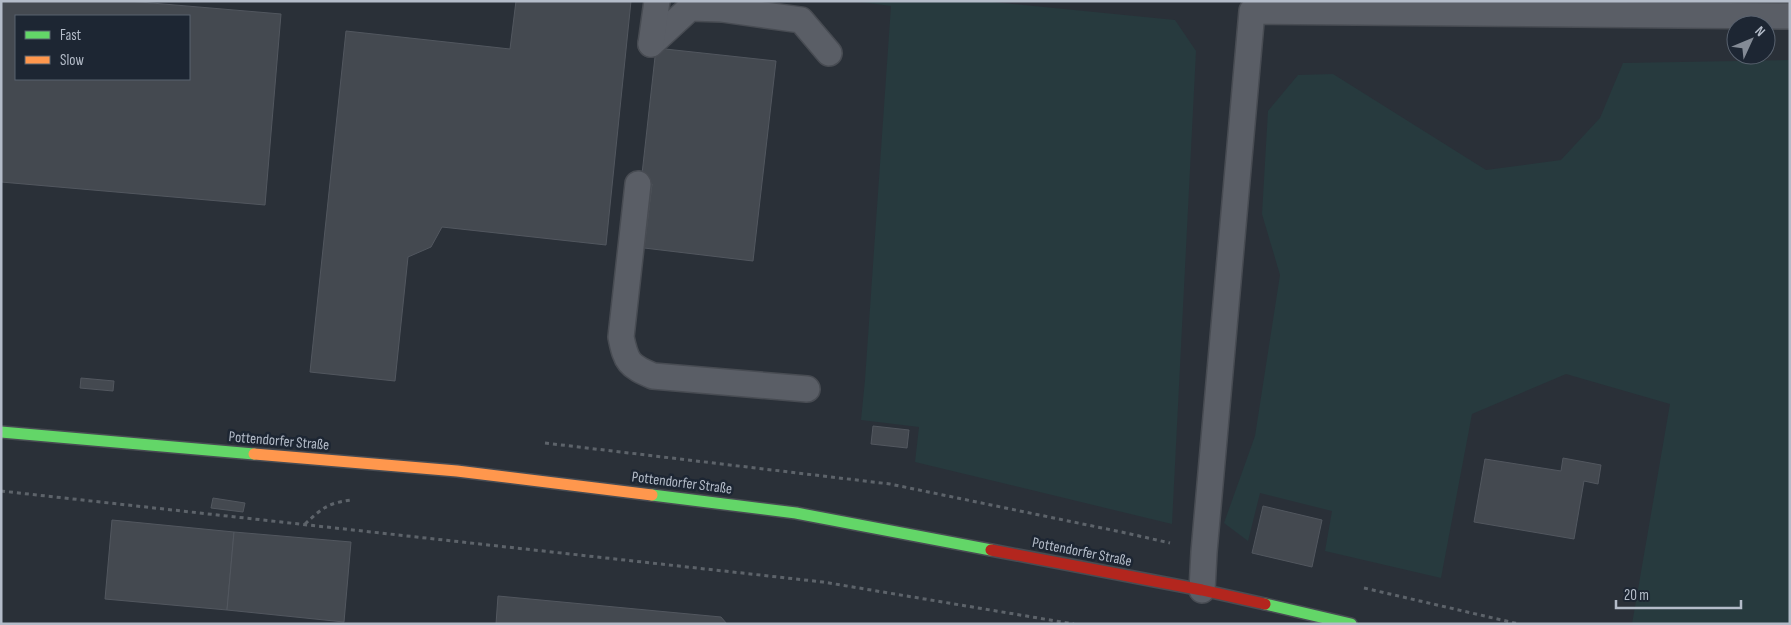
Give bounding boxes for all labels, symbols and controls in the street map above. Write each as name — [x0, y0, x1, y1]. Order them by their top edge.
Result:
legend — [15, 15, 190, 80]
north arrow — [1726, 15, 1776, 65]
text: N — [1751, 23, 1769, 40]
text: Fast — [60, 26, 82, 45]
text: Slow — [60, 51, 84, 70]
street label: Pottendorfer Straße — [228, 427, 330, 455]
street label: Pottendorfer Straße — [631, 467, 733, 499]
street label: Pottendorfer Straße — [1031, 533, 1133, 571]
scale bar — [1616, 578, 1741, 610]
text: 20 m — [1624, 586, 1649, 605]

